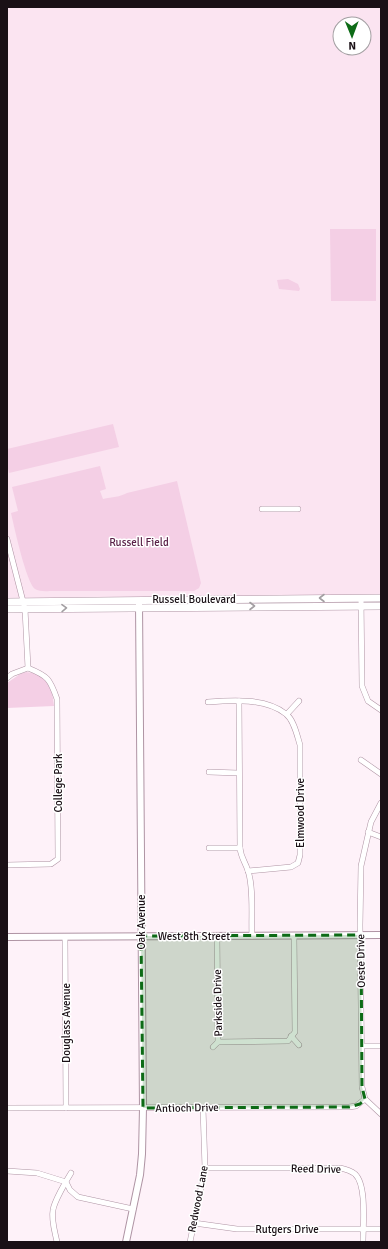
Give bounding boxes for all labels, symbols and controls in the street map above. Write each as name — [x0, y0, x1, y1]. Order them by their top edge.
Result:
north arrow — [332, 16, 372, 56]
text: N — [348, 39, 356, 52]
park label: Russell Field — [109, 536, 169, 549]
street label: Russell Boulevard — [152, 593, 236, 606]
one-way arrow — [319, 594, 325, 602]
one-way arrow — [249, 602, 255, 610]
one-way arrow — [61, 604, 67, 612]
street label: College Park — [52, 753, 65, 812]
street label: Elmwood Drive — [294, 778, 307, 848]
street label: Oak Avenue — [135, 894, 148, 950]
street label: West 8th Street — [158, 930, 230, 943]
street label: Oeste Drive — [354, 934, 368, 988]
street label: Parkside Drive — [211, 969, 225, 1037]
street label: Douglass Avenue — [60, 983, 73, 1063]
street label: Antioch Drive — [155, 1101, 219, 1115]
street label: Reed Drive — [291, 1162, 341, 1176]
street label: Redwood Lane — [185, 1164, 211, 1234]
street label: Rutgers Drive — [255, 1223, 319, 1236]

